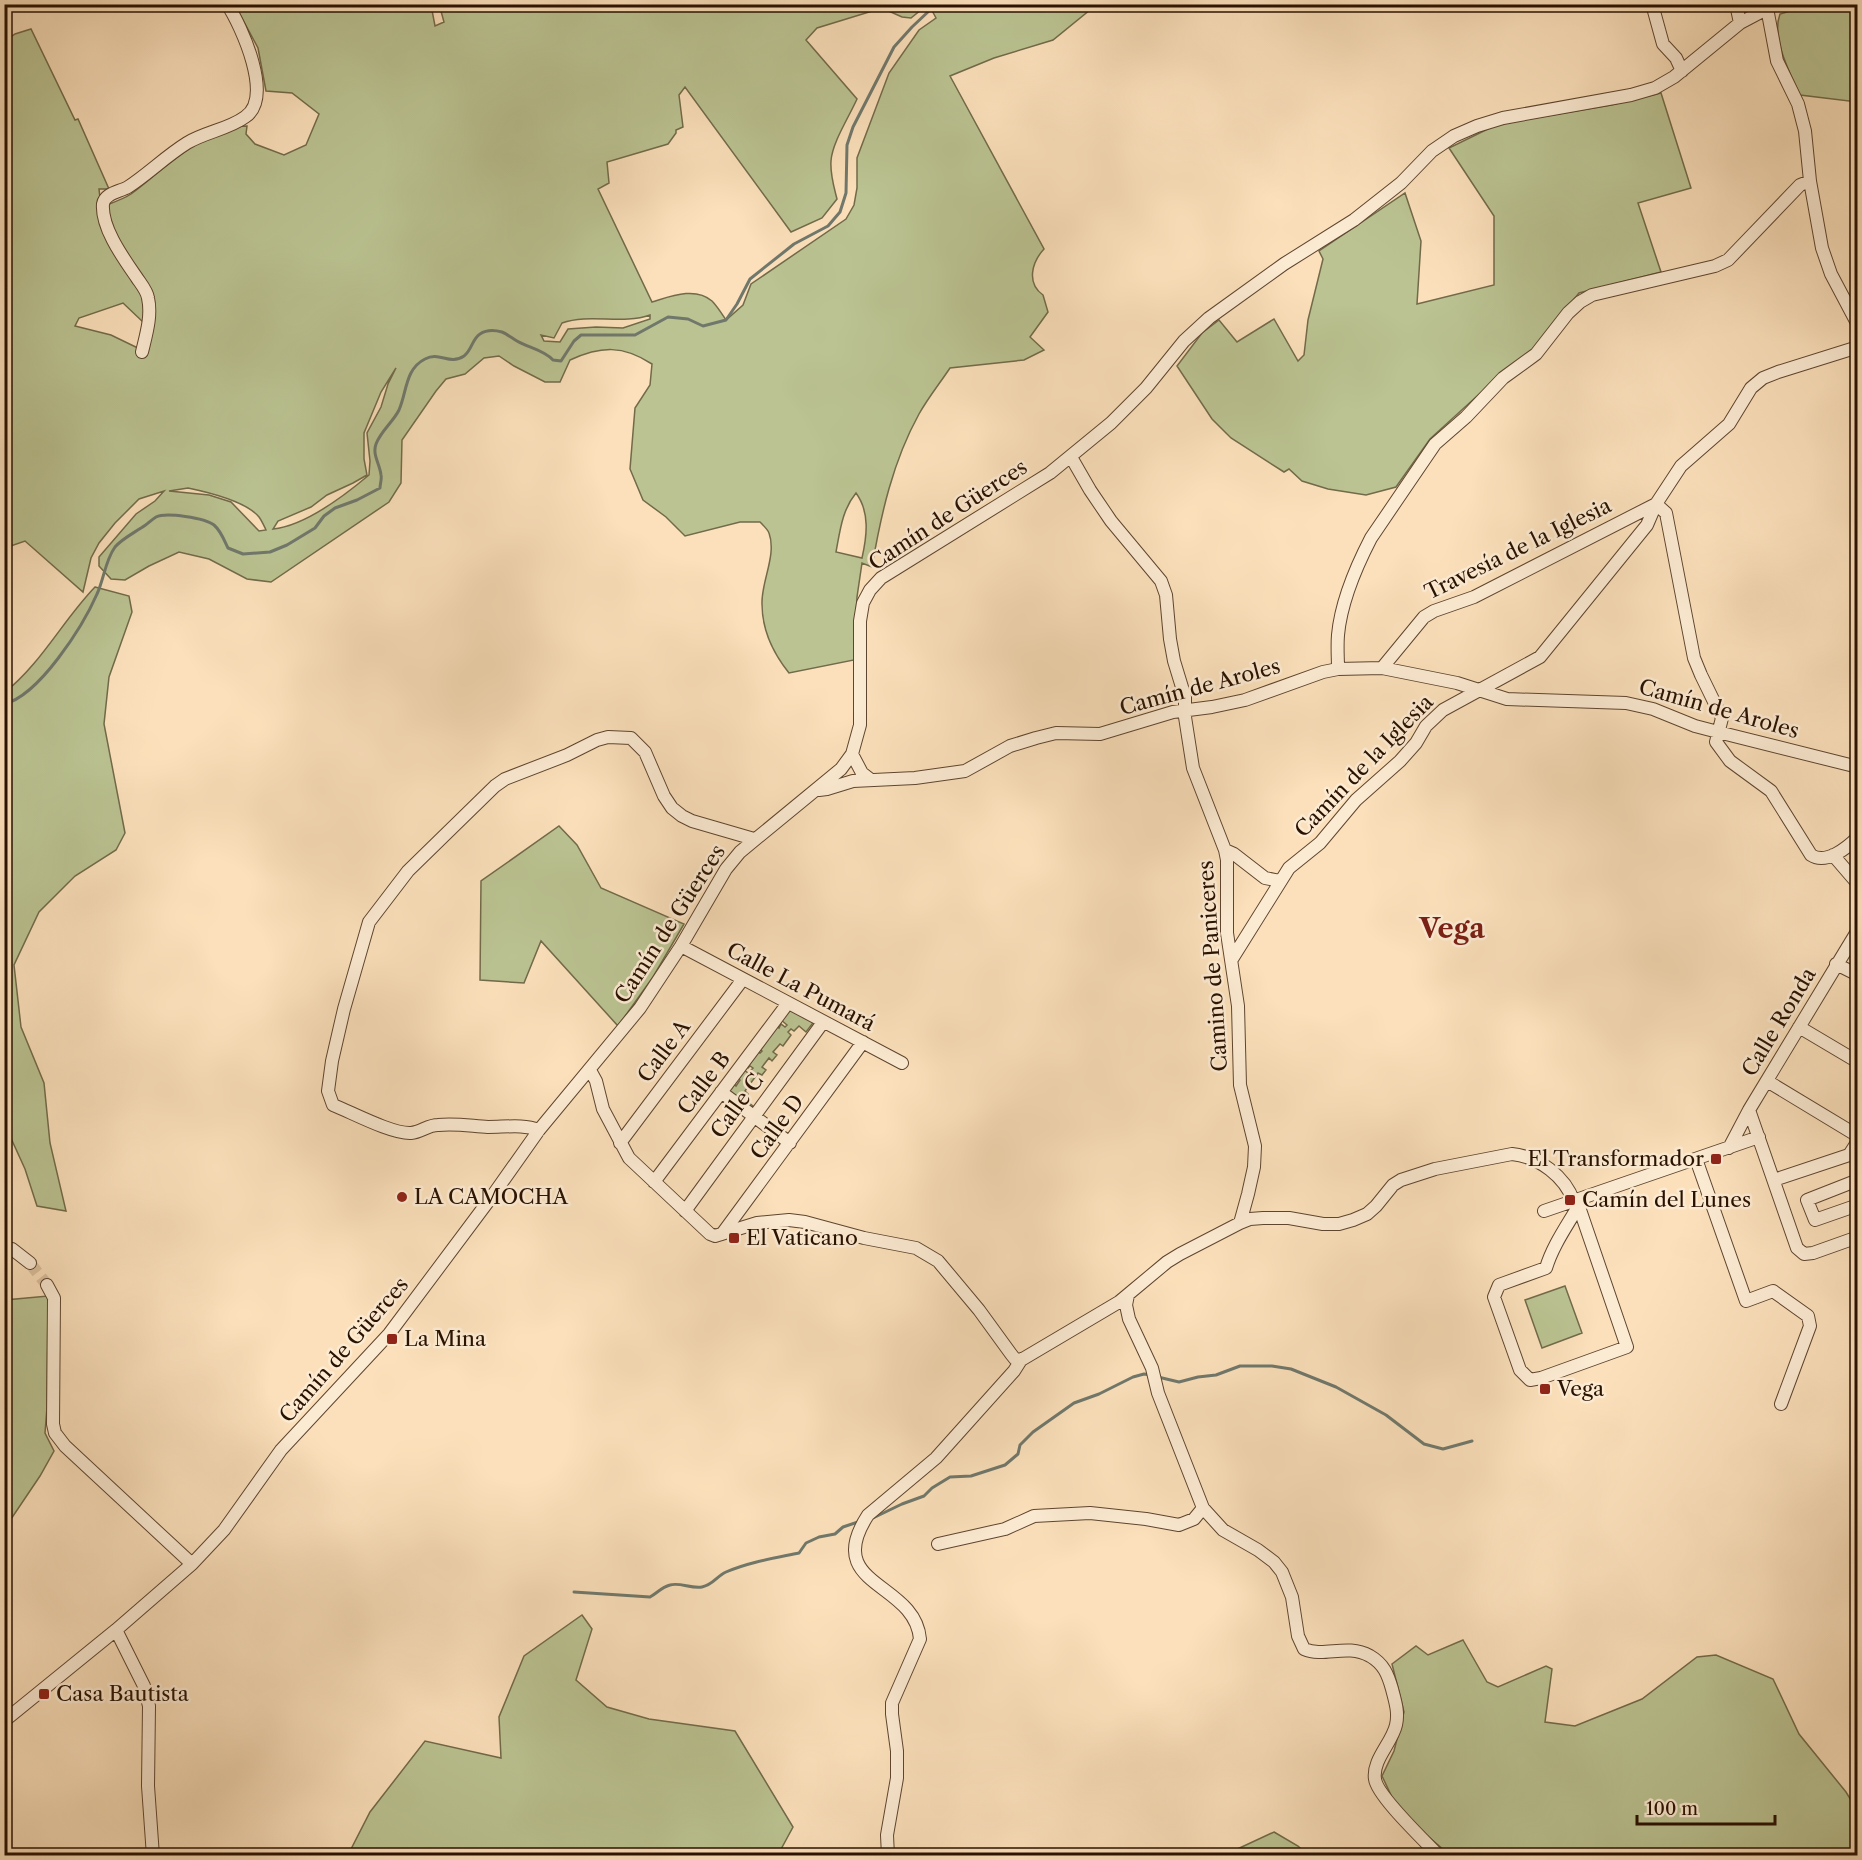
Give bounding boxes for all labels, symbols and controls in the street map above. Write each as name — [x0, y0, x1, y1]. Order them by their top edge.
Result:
street label: Camín de Güerces — [864, 454, 1032, 575]
street label: Travesía de la Iglesia — [1420, 492, 1616, 605]
street label: Camín de Aroles — [1117, 653, 1283, 720]
street label: Camín de Aroles — [1636, 674, 1802, 743]
street label: Camín de la Iglesia — [1289, 689, 1439, 842]
street label: Camín de Güerces — [609, 840, 730, 1008]
street label: Camino de Paniceres — [1193, 860, 1232, 1072]
district label: Vega — [1418, 912, 1485, 945]
street label: Calle La Pumará — [723, 937, 881, 1037]
street label: Calle Ronda — [1736, 962, 1821, 1081]
street label: Calle A — [632, 1014, 695, 1087]
street label: Calle B — [672, 1047, 735, 1119]
street label: Calle C — [705, 1069, 768, 1143]
street label: Calle D — [745, 1089, 808, 1164]
place label: El Transformador — [1528, 1146, 1704, 1171]
marker: El Transformador — [1709, 1152, 1723, 1166]
place label: LA CAMOCHA — [414, 1184, 568, 1209]
place label: Camín del Lunes — [1582, 1187, 1751, 1212]
marker: LA CAMOCHA — [395, 1190, 409, 1204]
marker: Camín del Lunes — [1563, 1193, 1577, 1207]
place label: El Vaticano — [746, 1225, 858, 1250]
marker: El Vaticano — [727, 1231, 741, 1245]
street label: Camín de Güerces — [274, 1272, 413, 1427]
place label: La Mina — [404, 1326, 487, 1351]
marker: La Mina — [385, 1332, 399, 1346]
place label: Vega — [1556, 1376, 1605, 1401]
marker: Vega — [1538, 1382, 1552, 1396]
place label: Casa Bautista — [56, 1681, 190, 1706]
marker: Casa Bautista — [37, 1687, 51, 1701]
scale bar — [1637, 1788, 1775, 1826]
text: 100 m — [1646, 1798, 1698, 1820]

